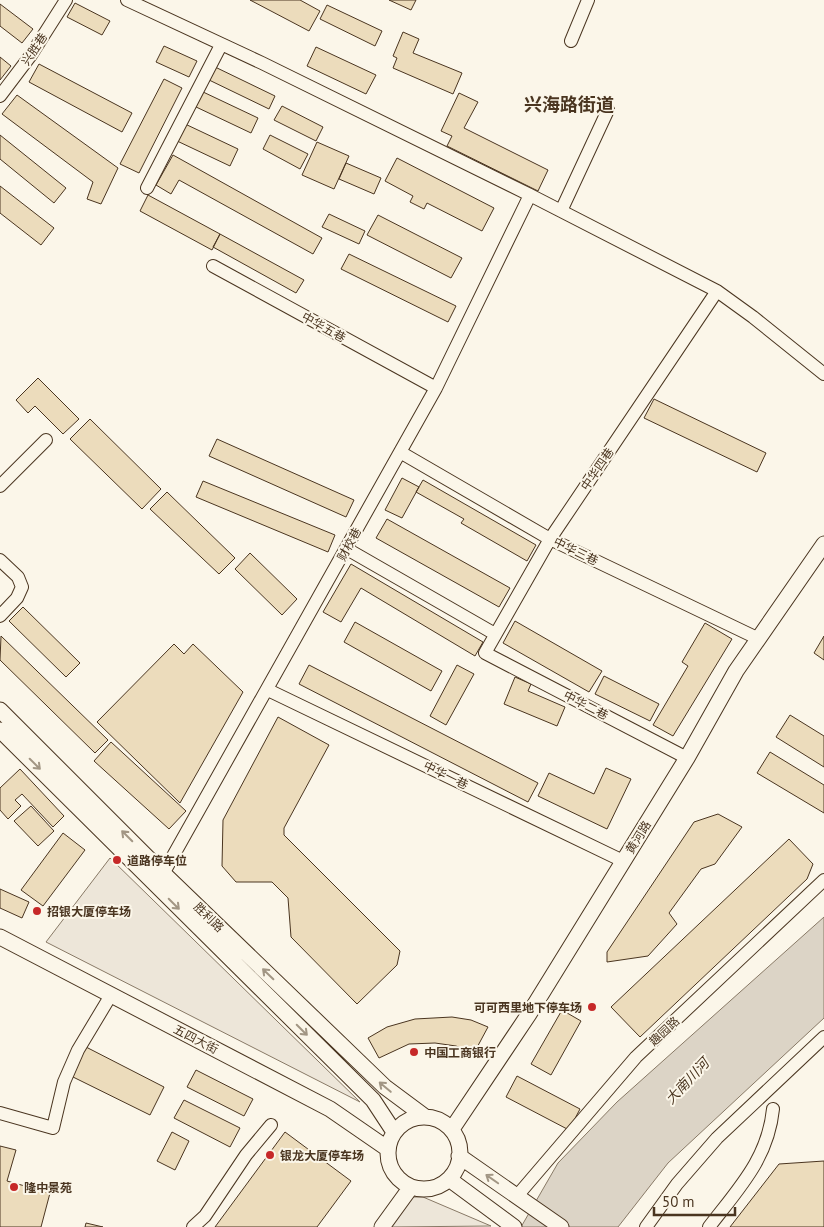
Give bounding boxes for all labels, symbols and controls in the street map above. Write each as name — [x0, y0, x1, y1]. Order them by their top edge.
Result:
street label: 兴胜巷 — [18, 30, 50, 68]
district label: 兴海路街道 — [524, 93, 614, 116]
street label: 中华五巷 — [299, 309, 349, 345]
street label: 中华四巷 — [577, 445, 617, 493]
street label: 财校巷 — [334, 525, 364, 563]
street label: 中华三巷 — [551, 534, 601, 568]
street label: 中华二巷 — [561, 687, 611, 723]
one-way arrow — [28, 758, 40, 770]
street label: 中华一巷 — [421, 758, 471, 792]
street label: 黄河路 — [622, 818, 654, 856]
one-way arrow — [121, 830, 133, 843]
place label: 道路停车位 — [127, 853, 187, 868]
marker: 道路停车位 — [111, 854, 123, 866]
one-way arrow — [168, 898, 181, 910]
street label: 胜利路 — [191, 899, 227, 935]
place label: 招银大厦停车场 — [47, 904, 131, 919]
marker: 招银大厦停车场 — [31, 905, 43, 917]
one-way arrow — [262, 968, 274, 980]
place label: 可可西里地下停车场 — [474, 1000, 582, 1015]
marker: 可可西里地下停车场 — [586, 1001, 598, 1013]
street label: 趣园路 — [646, 1013, 682, 1049]
street label: 五四大街 — [171, 1021, 221, 1057]
one-way arrow — [296, 1024, 308, 1036]
place label: 中国工商银行 — [424, 1045, 496, 1060]
marker: 中国工商银行 — [408, 1046, 420, 1058]
water label: 大南川河 — [661, 1052, 715, 1108]
one-way arrow — [379, 1081, 392, 1092]
place label: 银龙大厦停车场 — [280, 1148, 364, 1163]
marker: 银龙大厦停车场 — [264, 1149, 276, 1161]
one-way arrow — [485, 1174, 499, 1184]
place label: 隆中景苑 — [24, 1180, 72, 1195]
marker: 隆中景苑 — [8, 1181, 20, 1193]
scale bar — [654, 1184, 735, 1216]
text: 50 m — [662, 1192, 695, 1211]

